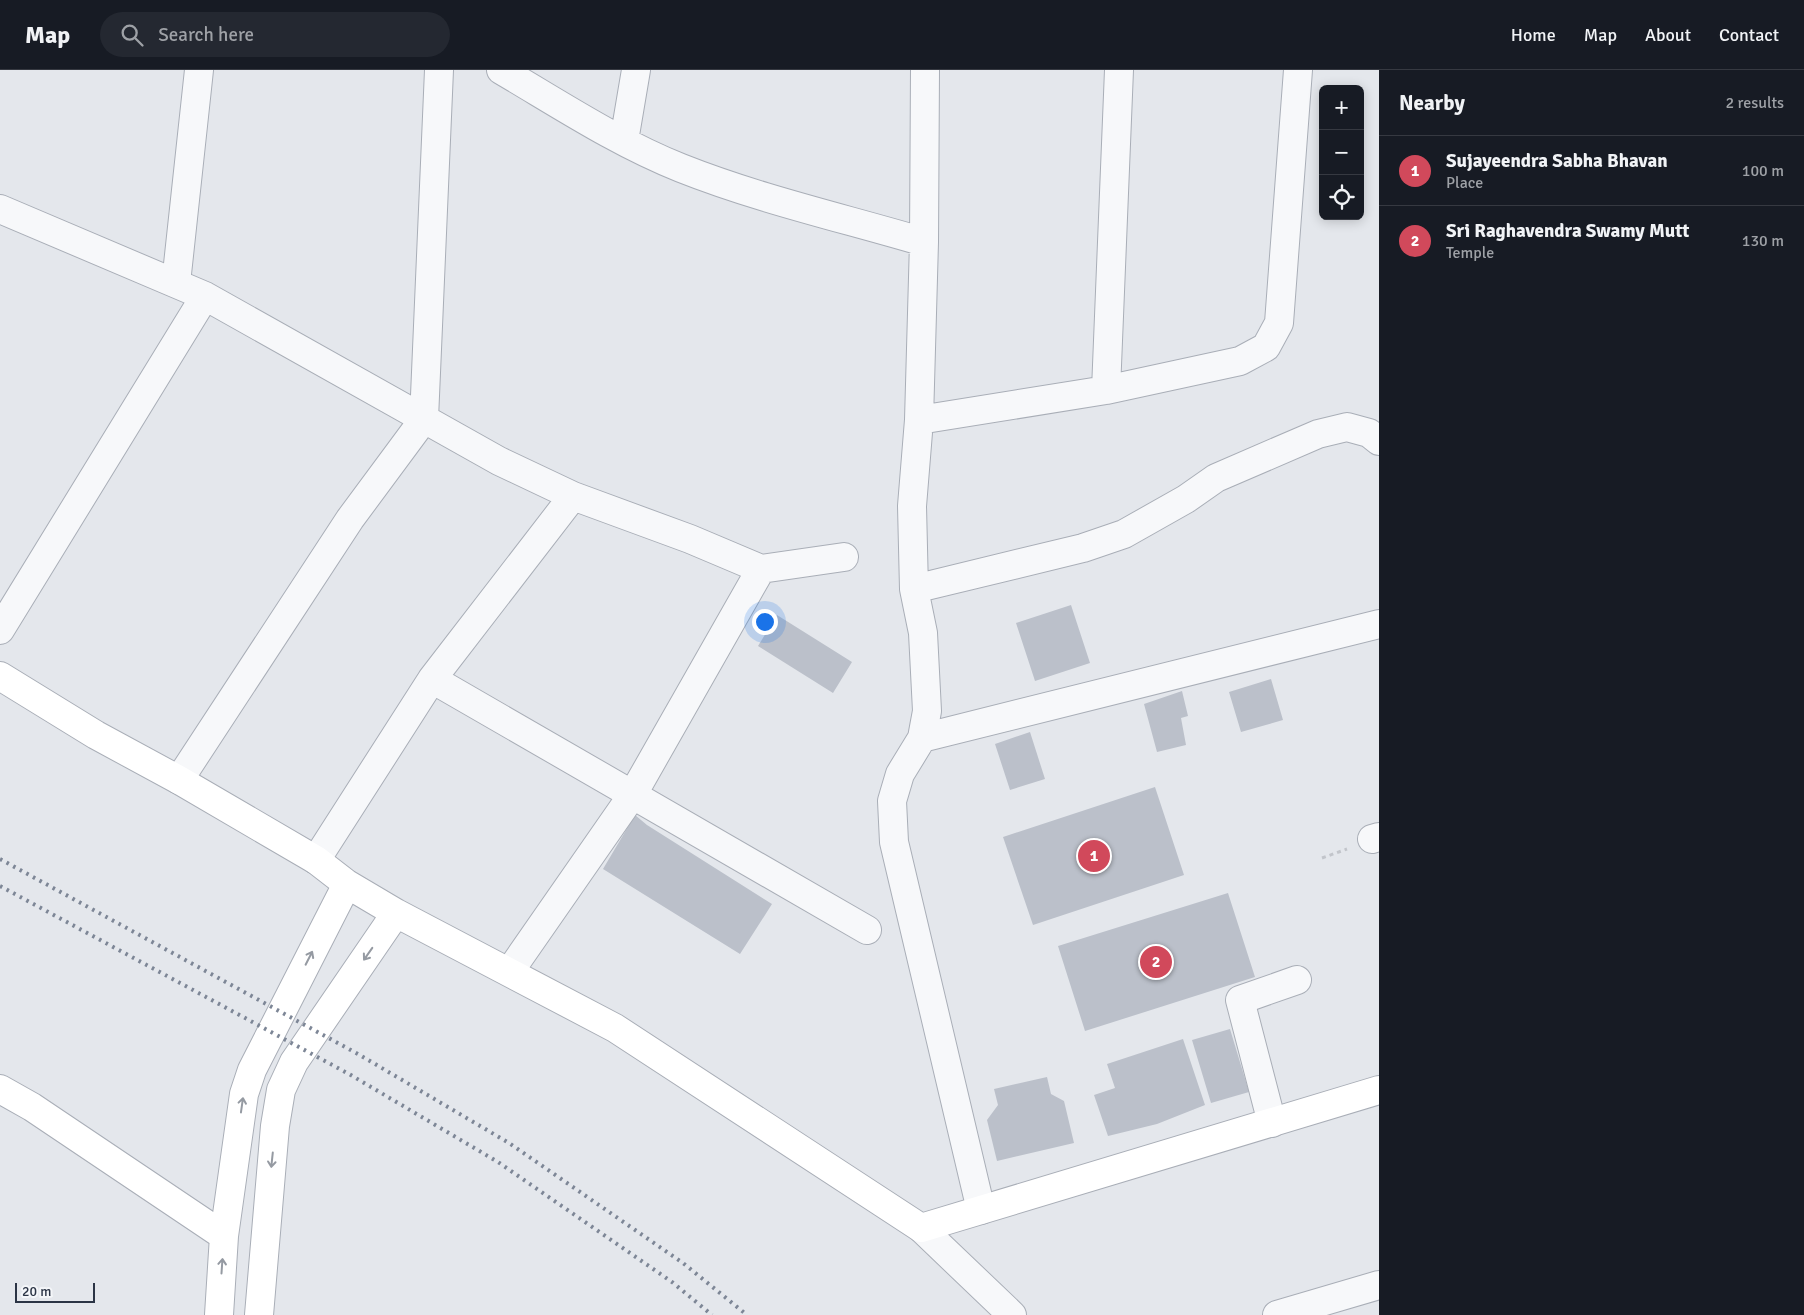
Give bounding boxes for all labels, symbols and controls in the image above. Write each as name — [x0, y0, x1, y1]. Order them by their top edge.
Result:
search box — [100, 12, 450, 57]
text: Map — [25, 20, 70, 50]
icon: search — [118, 21, 146, 49]
text: Search here — [158, 23, 254, 47]
text: Home — [1511, 24, 1556, 46]
text: Map — [1584, 24, 1617, 46]
text: About — [1645, 24, 1691, 46]
text: Contact — [1719, 24, 1779, 46]
map controls — [1319, 85, 1364, 220]
button: + — [1319, 85, 1364, 130]
text: Nearby — [1399, 90, 1465, 116]
text: 2 results — [1725, 93, 1784, 113]
button: − — [1319, 130, 1364, 175]
text: Sujayeendra Sabha Bhavan — [1446, 149, 1668, 173]
text: 1 — [1411, 161, 1419, 181]
text: 100 m — [1742, 161, 1784, 181]
text: Place — [1446, 173, 1483, 193]
button: locate — [1319, 175, 1364, 220]
text: Sri Raghavendra Swamy Mutt — [1446, 219, 1689, 243]
text: 2 — [1411, 231, 1419, 251]
text: 130 m — [1742, 231, 1784, 251]
text: Temple — [1446, 243, 1494, 263]
your location — [752, 609, 778, 635]
pin: 1 — [1078, 837, 1110, 875]
pin: 2 — [1140, 943, 1172, 981]
one-way arrow — [363, 946, 373, 960]
one-way arrow — [305, 951, 314, 966]
one-way arrow — [237, 1098, 247, 1114]
one-way arrow — [267, 1151, 277, 1167]
one-way arrow — [217, 1259, 226, 1275]
scale bar — [15, 1280, 95, 1303]
text: 20 m — [22, 1283, 51, 1300]

